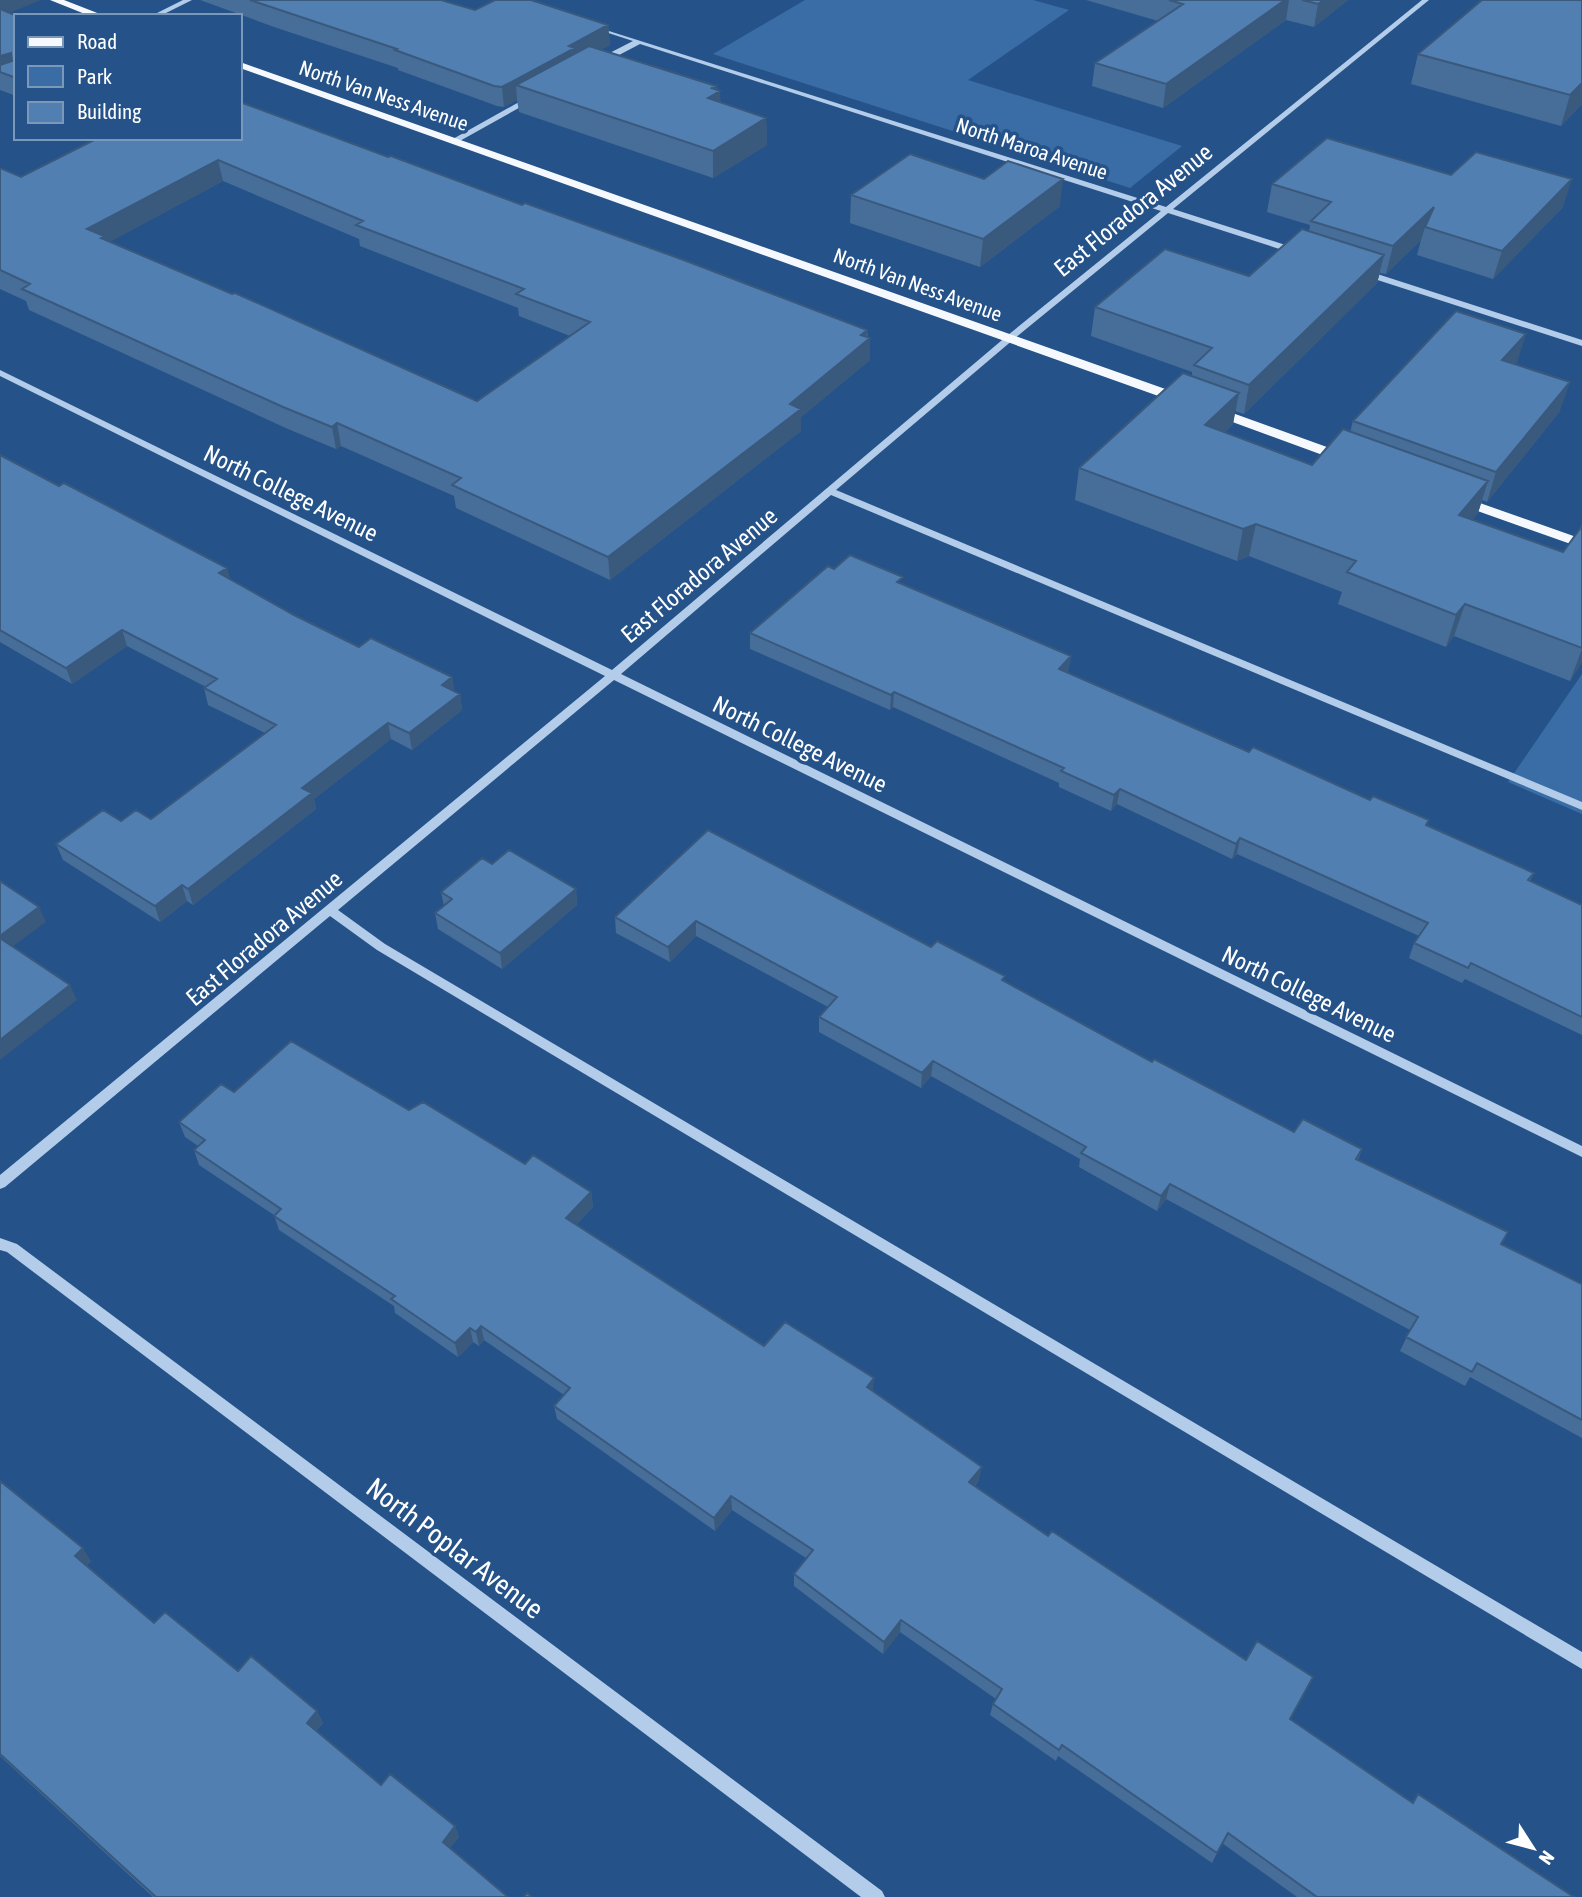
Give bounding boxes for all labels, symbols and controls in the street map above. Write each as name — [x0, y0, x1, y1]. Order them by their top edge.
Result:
legend — [14, 14, 242, 140]
text: Road — [77, 29, 117, 53]
street label: North Van Ness Avenue — [296, 55, 472, 135]
text: Park — [77, 64, 112, 88]
text: Building — [77, 99, 141, 123]
street label: North Maroa Avenue — [953, 112, 1111, 184]
street label: East Floradora Avenue — [1049, 138, 1217, 282]
street label: North Van Ness Avenue — [830, 242, 1006, 326]
street label: North College Avenue — [200, 439, 382, 547]
street label: East Floradora Avenue — [616, 502, 782, 648]
street label: North College Avenue — [709, 690, 891, 798]
street label: East Floradora Avenue — [181, 865, 347, 1011]
street label: North College Avenue — [1218, 940, 1400, 1048]
street label: North Poplar Avenue — [360, 1471, 550, 1625]
north arrow — [1498, 1813, 1568, 1883]
text: N — [1535, 1847, 1559, 1869]

